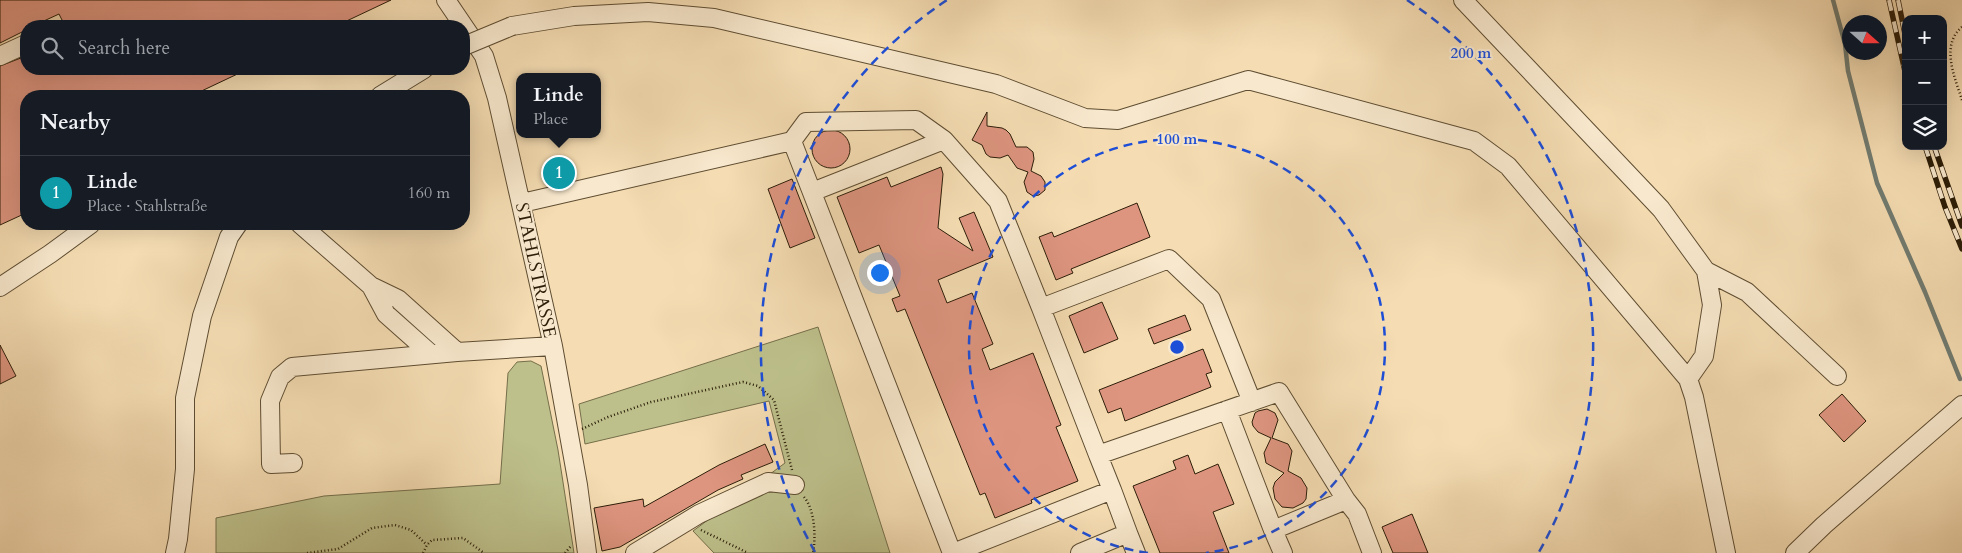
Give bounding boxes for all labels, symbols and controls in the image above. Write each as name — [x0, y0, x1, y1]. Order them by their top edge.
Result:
north arrow — [1842, 15, 1887, 60]
map controls — [1902, 15, 1947, 150]
button: + — [1902, 15, 1947, 60]
search box — [20, 20, 470, 75]
icon: search — [38, 34, 66, 62]
text: Search here — [78, 35, 170, 61]
text: 200 m — [1451, 43, 1492, 63]
button: − — [1902, 60, 1947, 105]
popup — [516, 73, 601, 138]
text: Linde — [533, 82, 584, 108]
button: layers — [1902, 105, 1947, 150]
text: Nearby — [40, 108, 111, 137]
text: Place — [533, 108, 568, 130]
text: 100 m — [1157, 129, 1198, 149]
pin: 1 — [543, 154, 575, 192]
text: Linde — [87, 169, 138, 195]
text: 1 — [52, 182, 60, 204]
text: 160 m — [408, 182, 450, 204]
text: Place · Stahlstraße — [87, 195, 207, 217]
street label: STAHLSTRASSE — [509, 200, 562, 340]
your location — [867, 260, 893, 286]
centre of rings — [1168, 338, 1186, 356]

